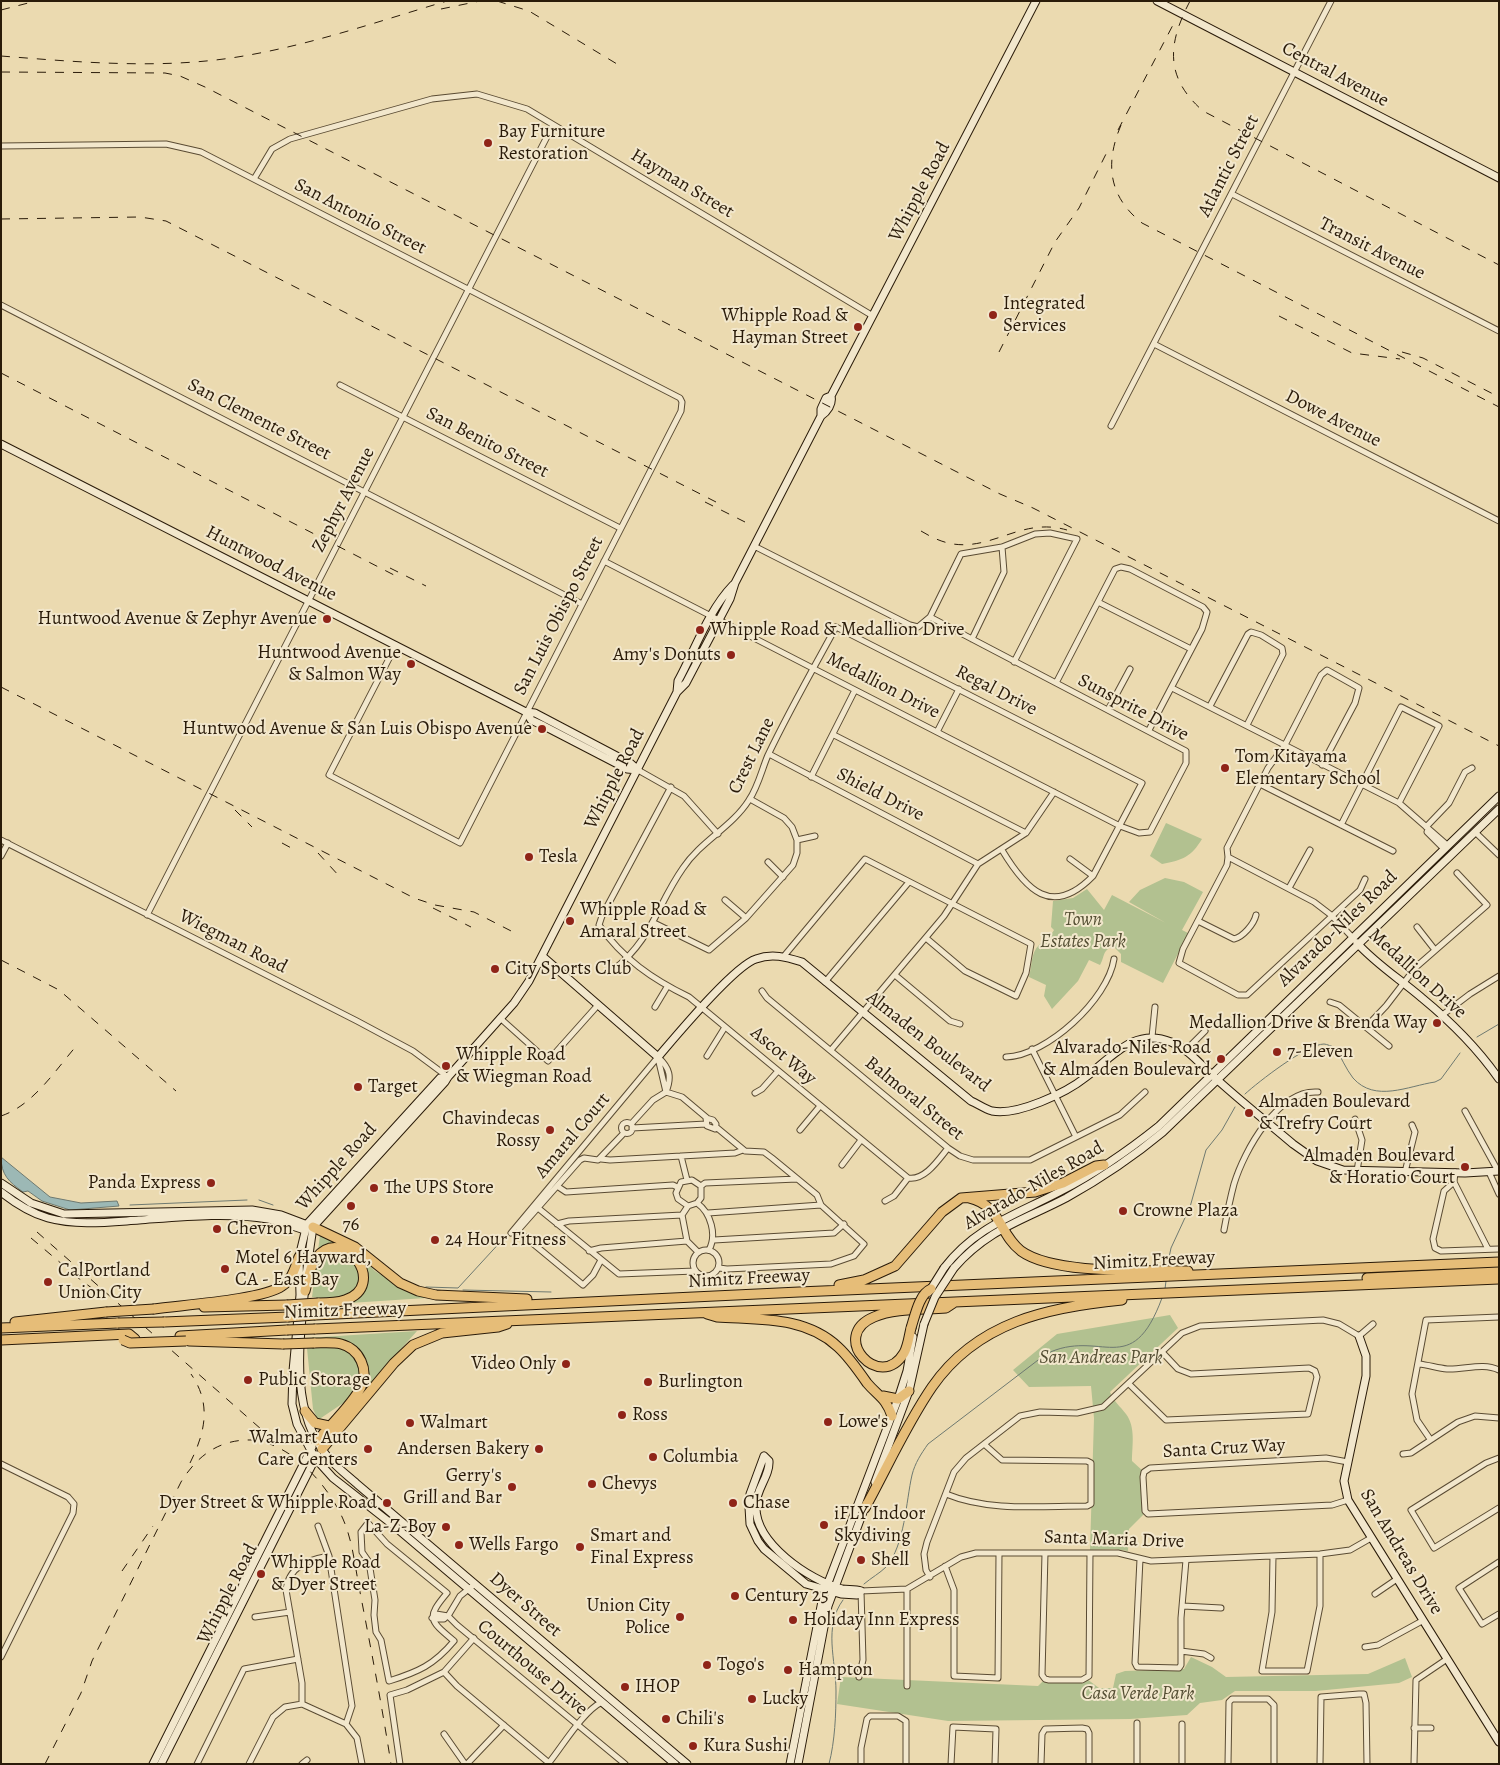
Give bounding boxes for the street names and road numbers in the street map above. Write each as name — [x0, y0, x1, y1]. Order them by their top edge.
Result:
street label: Central Avenue — [1278, 37, 1392, 113]
street label: Atlantic Street — [1194, 111, 1264, 221]
street label: Whipple Road — [884, 138, 956, 246]
street label: Hayman Street — [626, 144, 738, 224]
street label: San Antonio Street — [290, 174, 430, 260]
street label: Transit Avenue — [1315, 213, 1429, 285]
street label: San Clemente Street — [184, 374, 334, 466]
street label: Dowe Avenue — [1281, 385, 1385, 453]
street label: San Benito Street — [422, 402, 552, 484]
street label: Zephyr Avenue — [308, 444, 380, 556]
street label: Huntwood Avenue — [202, 521, 340, 607]
street label: San Luis Obispo Street — [509, 533, 609, 699]
street label: Medallion Drive — [822, 648, 944, 724]
street label: Regal Drive — [951, 661, 1041, 721]
street label: Sunsprite Drive — [1074, 669, 1192, 747]
street label: Crest Lane — [724, 714, 780, 798]
street label: Whipple Road — [580, 725, 650, 833]
street label: Shield Drive — [832, 763, 928, 827]
street label: Alvarado-Niles Road — [1273, 866, 1403, 992]
street label: Wiegman Road — [175, 905, 291, 979]
street label: Medallion Drive — [1363, 924, 1471, 1024]
street label: Almaden Boulevard — [861, 986, 995, 1098]
street label: Ascot Way — [745, 1022, 821, 1090]
street label: Balmoral Street — [860, 1052, 968, 1146]
street label: Amaral Court — [531, 1089, 615, 1183]
street label: Whipple Road — [292, 1119, 382, 1215]
street label: Alvarado-Niles Road — [960, 1137, 1108, 1235]
street label: Nimitz Freeway — [1092, 1246, 1216, 1276]
street label: Nimitz Freeway — [687, 1264, 811, 1294]
street label: Nimitz Freeway — [283, 1297, 407, 1325]
street label: Santa Cruz Way — [1162, 1434, 1286, 1464]
street label: San Andreas Drive — [1355, 1485, 1447, 1619]
street label: Santa Maria Drive — [1043, 1526, 1185, 1554]
street label: Whipple Road — [193, 1540, 263, 1648]
street label: Dyer Street — [484, 1568, 566, 1642]
street label: Courthouse Drive — [472, 1615, 592, 1721]

